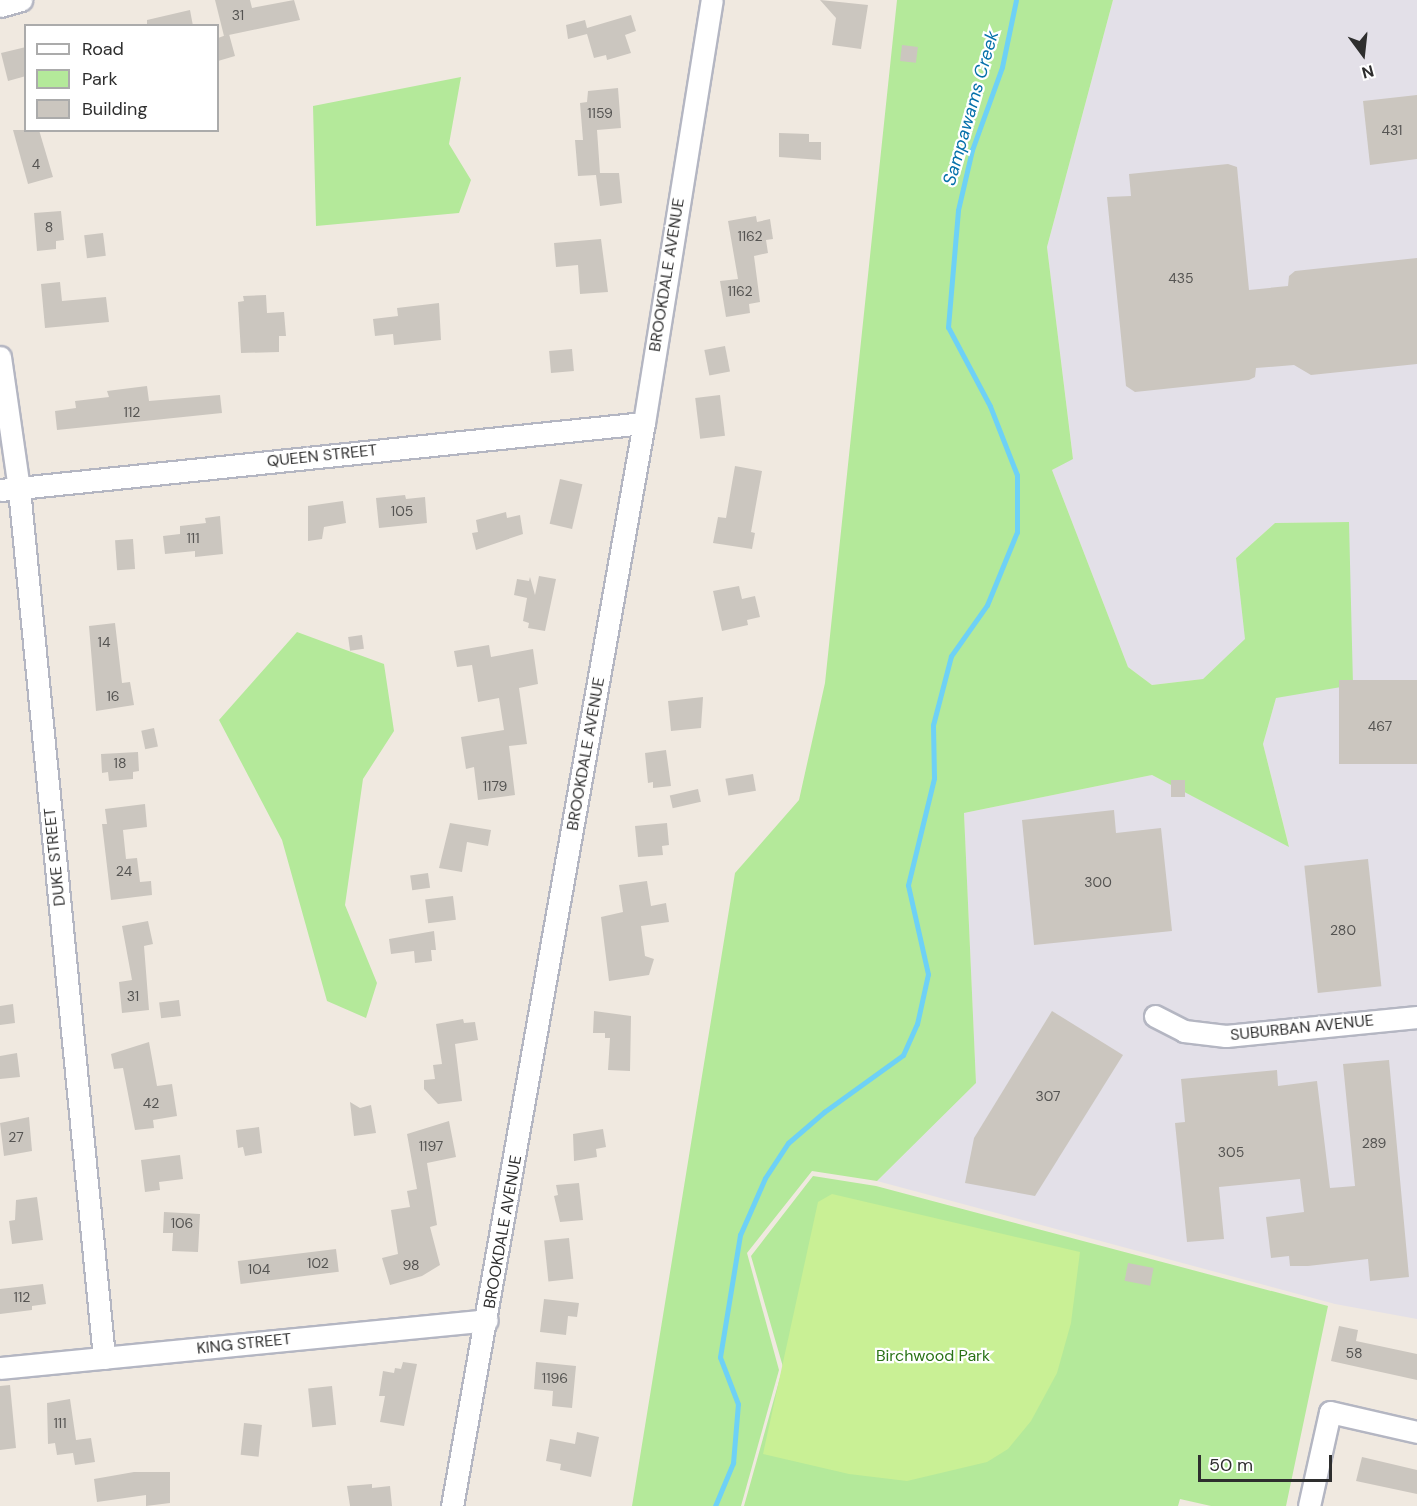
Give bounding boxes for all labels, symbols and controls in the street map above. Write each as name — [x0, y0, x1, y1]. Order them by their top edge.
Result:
house number: 31 — [232, 7, 244, 23]
legend — [24, 24, 219, 132]
north arrow — [1333, 24, 1393, 84]
water label: Sampawams Creek — [939, 28, 1003, 188]
text: Road — [82, 37, 124, 61]
text: N — [1359, 60, 1376, 84]
text: Park — [82, 67, 118, 91]
text: Building — [82, 97, 147, 121]
house number: 1159 — [587, 105, 613, 121]
house number: 431 — [1382, 122, 1402, 138]
house number: 4 — [32, 156, 40, 172]
street label: BROOKDALE AVENUE — [645, 197, 689, 353]
house number: 8 — [45, 219, 53, 235]
house number: 1162 — [737, 228, 763, 244]
house number: 435 — [1168, 270, 1194, 286]
house number: 1162 — [727, 283, 753, 299]
house number: 112 — [124, 404, 140, 420]
street label: QUEEN STREET — [266, 441, 378, 471]
house number: 105 — [391, 503, 413, 519]
house number: 111 — [186, 530, 200, 546]
house number: 14 — [98, 634, 110, 650]
street label: BROOKDALE AVENUE — [563, 676, 609, 832]
house number: 16 — [106, 688, 120, 704]
house number: 467 — [1368, 718, 1392, 734]
house number: 18 — [114, 755, 126, 771]
house number: 1179 — [483, 778, 507, 794]
street label: DUKE STREET — [40, 807, 70, 907]
house number: 24 — [116, 863, 132, 879]
house number: 300 — [1084, 874, 1112, 890]
house number: 280 — [1330, 922, 1356, 938]
house number: 31 — [127, 988, 139, 1004]
street label: SUBURBAN AVENUE — [1229, 1011, 1375, 1045]
house number: 307 — [1035, 1088, 1061, 1104]
house number: 42 — [143, 1095, 159, 1111]
house number: 27 — [8, 1129, 24, 1145]
house number: 289 — [1362, 1135, 1386, 1151]
house number: 1197 — [419, 1138, 443, 1154]
house number: 305 — [1218, 1144, 1244, 1160]
street label: BROOKDALE AVENUE — [480, 1154, 526, 1310]
house number: 106 — [171, 1215, 193, 1231]
house number: 102 — [307, 1255, 329, 1271]
house number: 98 — [402, 1257, 420, 1273]
house number: 104 — [248, 1261, 270, 1277]
house number: 112 — [14, 1289, 30, 1305]
street label: KING STREET — [196, 1329, 292, 1359]
house number: 58 — [1345, 1345, 1363, 1361]
park label: Birchwood Park — [876, 1346, 990, 1366]
house number: 1196 — [542, 1370, 568, 1386]
house number: 111 — [53, 1415, 67, 1431]
scale bar — [1201, 1443, 1334, 1481]
text: 50 m — [1209, 1453, 1253, 1477]

